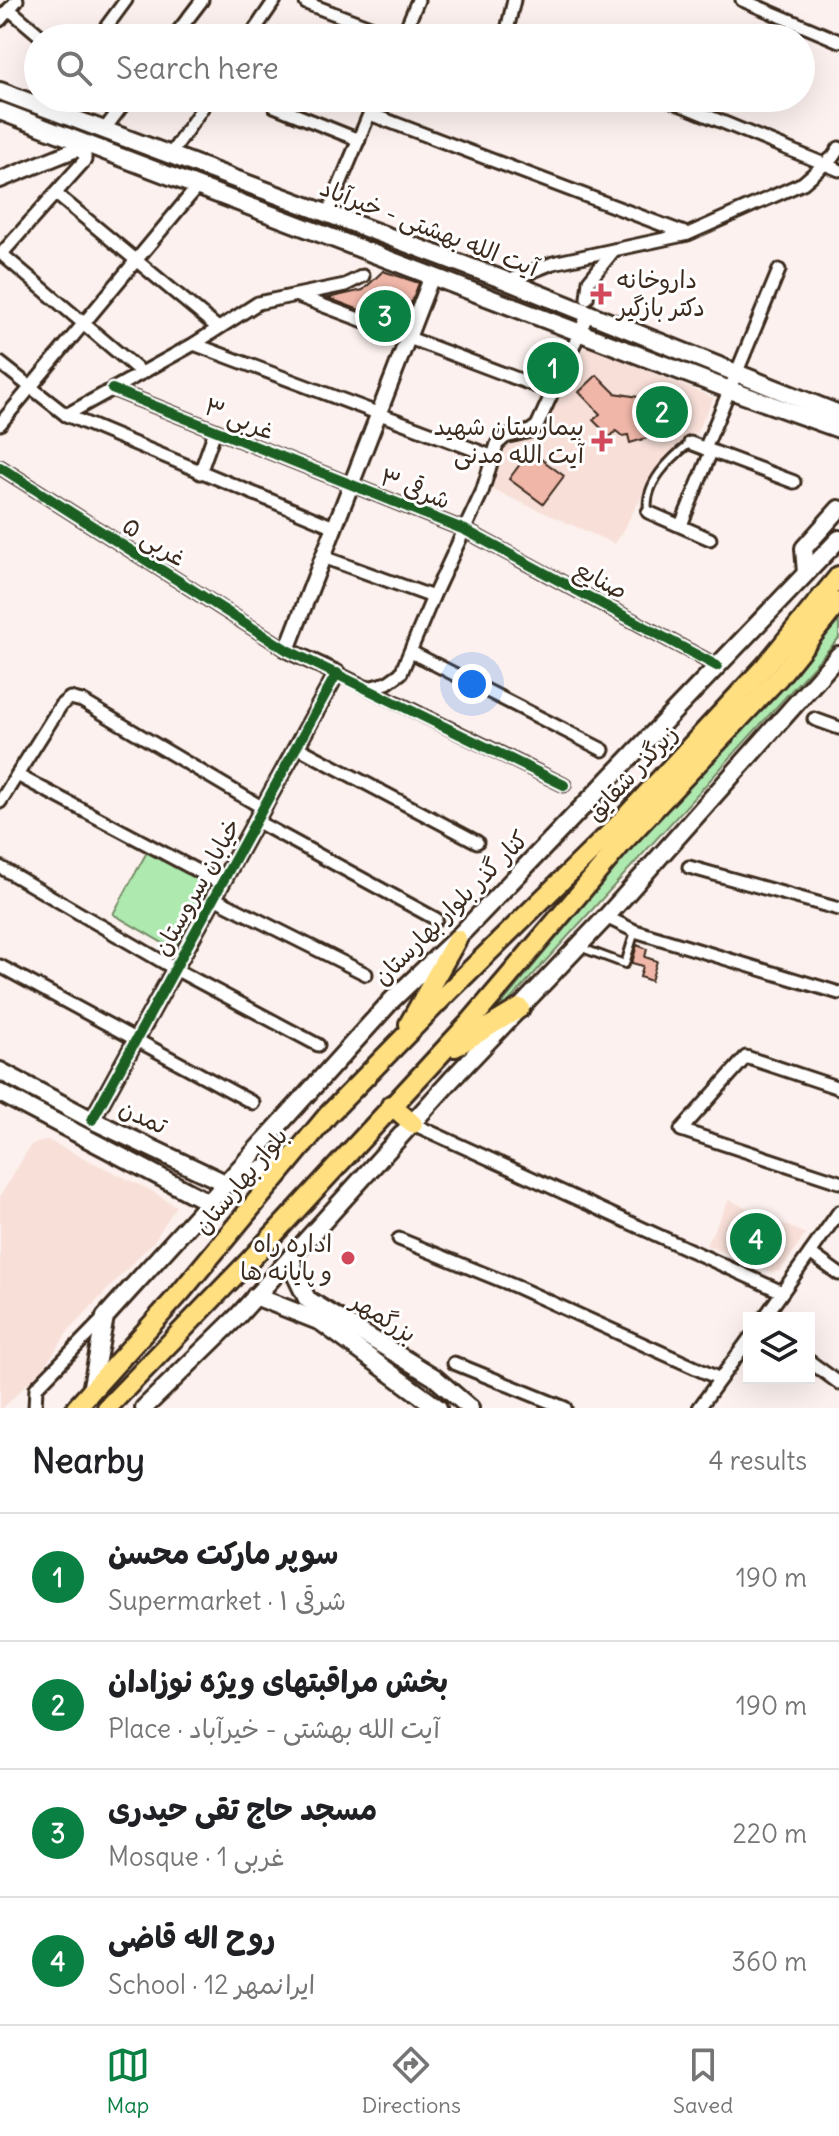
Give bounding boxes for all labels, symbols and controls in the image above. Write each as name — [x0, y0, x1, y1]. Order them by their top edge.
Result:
search box — [24, 24, 815, 112]
icon: search — [52, 46, 96, 90]
text: Search here — [116, 49, 279, 87]
street label: آیت الله بهشتی - خیرآباد — [316, 172, 544, 284]
place label: داروخانه دکتر بازگیر — [615, 264, 705, 322]
marker: داروخانه دکتر بازگیر — [592, 285, 610, 303]
pin: 3 — [359, 286, 411, 346]
pin: 1 — [527, 338, 579, 398]
pin: 2 — [636, 382, 688, 442]
street label: غربی ۳ — [200, 391, 279, 446]
place label: بیمارستان شهید آیت الله مدنی — [433, 411, 585, 470]
marker: بیمارستان شهید آیت الله مدنی — [591, 430, 613, 452]
street label: شرقی ۳ — [376, 461, 455, 515]
street label: غربی ۵ — [117, 510, 192, 574]
street label: صنایع — [569, 553, 633, 608]
your location — [452, 664, 492, 704]
street label: زیرگذر شقایق — [579, 718, 683, 827]
street label: خیابان سروستان — [146, 812, 246, 961]
street label: کنار گذر بلوار بهارستان — [367, 824, 535, 992]
street label: تمدن — [115, 1092, 173, 1141]
street label: بلوار بهارستان — [187, 1121, 294, 1241]
pin: 4 — [730, 1209, 782, 1269]
place label: اداره راه و پایانه ها — [240, 1228, 332, 1287]
marker: اداره راه و پایانه ها — [339, 1249, 357, 1267]
street label: بزرگمهر — [345, 1285, 422, 1349]
map controls — [743, 1312, 815, 1384]
button: layers — [743, 1312, 815, 1384]
text: Nearby — [32, 1439, 145, 1482]
text: 4 results — [709, 1444, 807, 1477]
text: سوپر مارکت محسن — [108, 1534, 338, 1572]
text: 1 — [53, 1561, 63, 1594]
text: 190 m — [736, 1561, 807, 1594]
text: Supermarket · شرقی ۱ — [108, 1584, 346, 1617]
text: بخش مراقبتهای ویژه نوزادان — [108, 1662, 448, 1700]
text: 2 — [51, 1689, 65, 1722]
text: 190 m — [736, 1689, 807, 1722]
text: Place · آیت الله بهشتی - خیرآباد — [108, 1712, 440, 1745]
text: مسجد حاج تقی حیدری — [108, 1790, 377, 1828]
text: 3 — [51, 1817, 65, 1850]
text: 220 m — [732, 1817, 807, 1850]
text: Mosque · غربی 1 — [108, 1840, 285, 1873]
text: روح اله قاضی — [108, 1918, 275, 1956]
text: 4 — [50, 1945, 66, 1978]
text: 360 m — [731, 1945, 807, 1978]
text: School · ایرانمهر 12 — [108, 1968, 315, 2001]
tab: Map — [106, 2043, 150, 2119]
tab: Directions — [362, 2043, 461, 2119]
tab: Saved — [673, 2043, 733, 2119]

